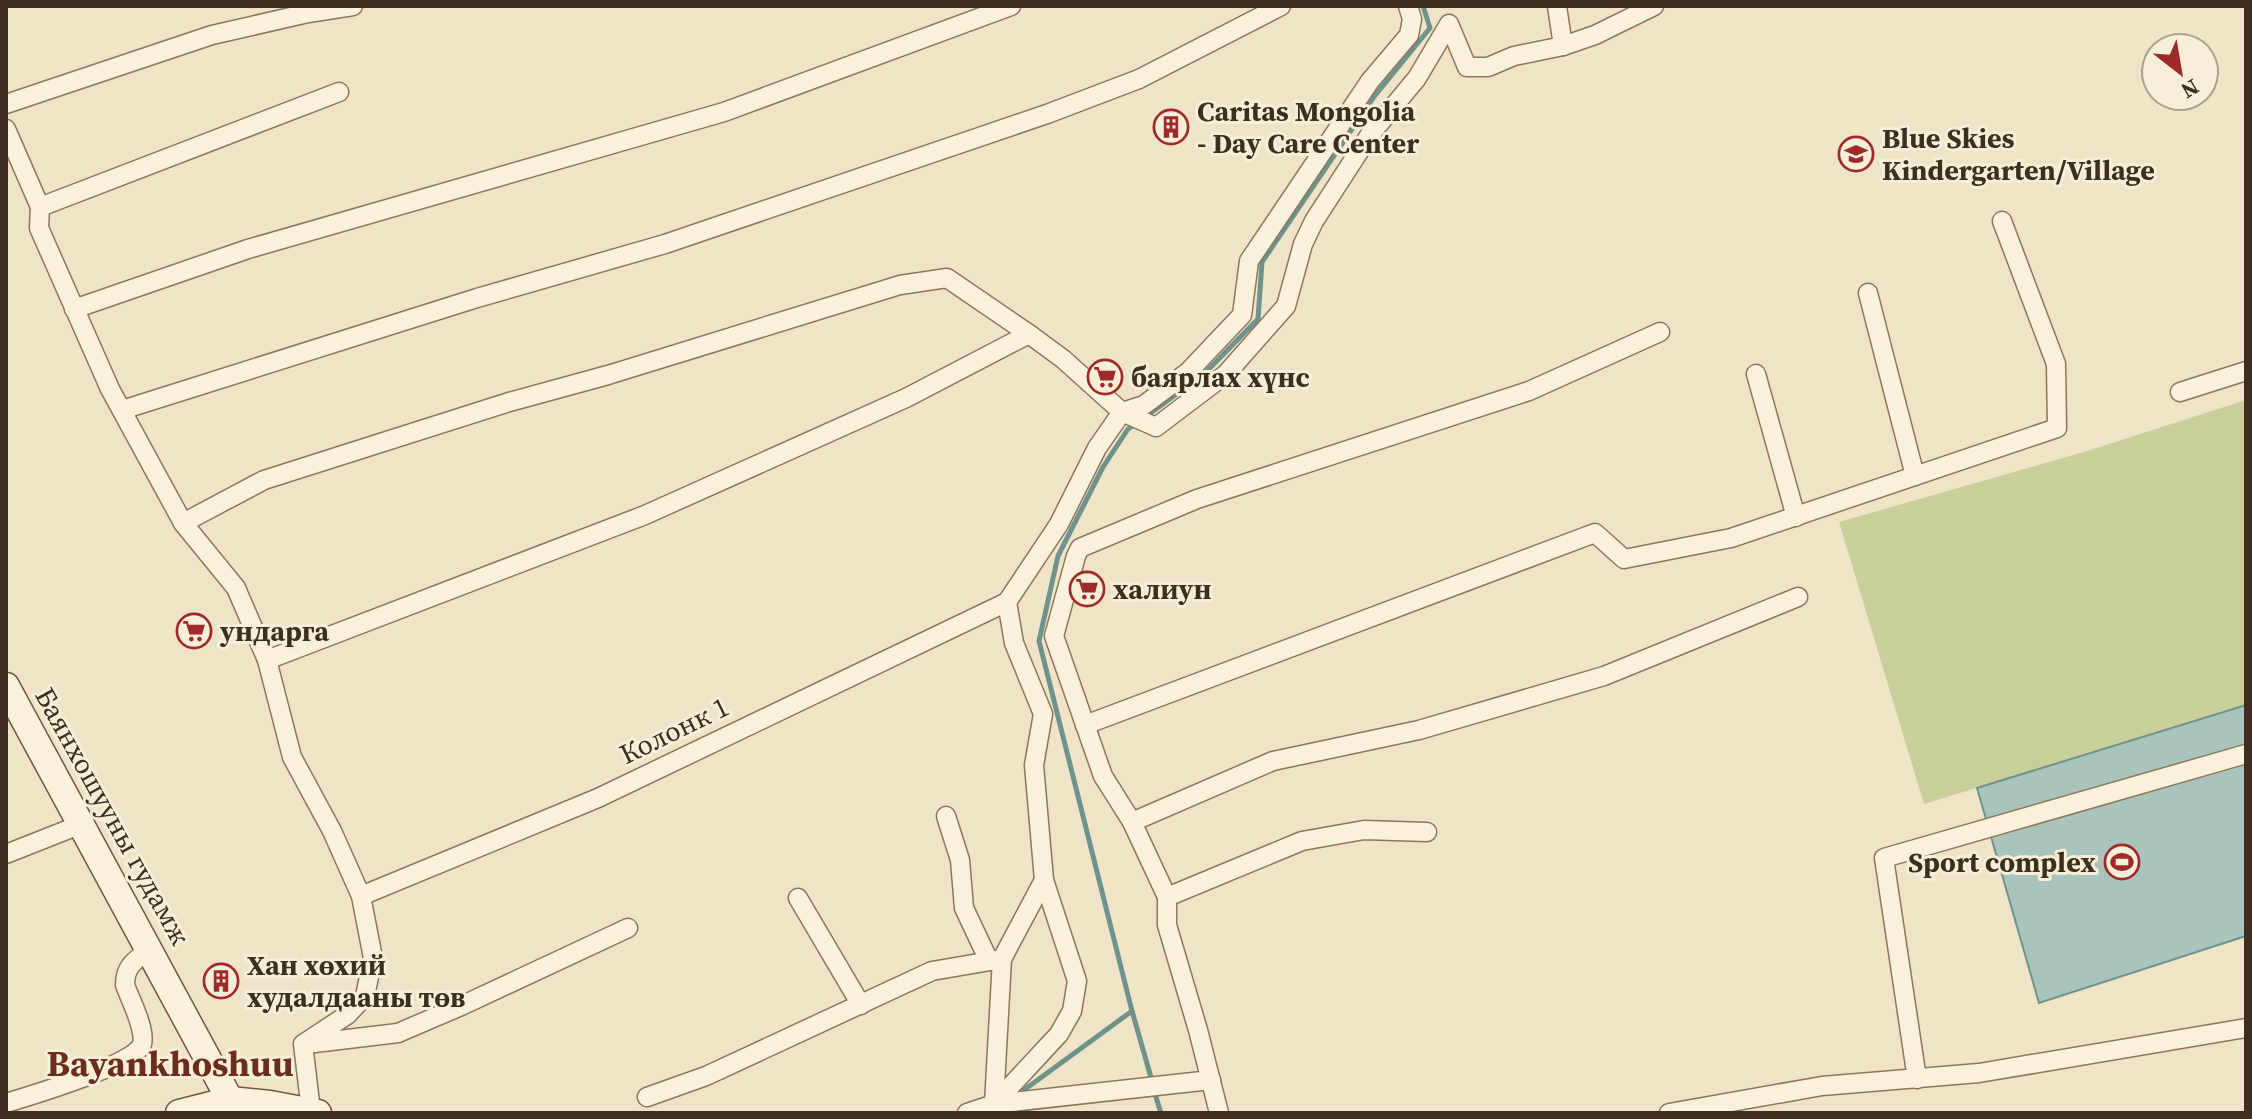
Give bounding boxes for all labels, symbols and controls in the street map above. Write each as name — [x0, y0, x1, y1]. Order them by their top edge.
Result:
north arrow — [2140, 32, 2220, 112]
text: N — [2176, 72, 2205, 106]
place label: Caritas Mongolia - Day Care Center — [1197, 92, 1419, 162]
building icon: Caritas Mongolia - Day Care Center — [1152, 108, 1190, 146]
place label: Blue Skies Kindergarten/Village — [1882, 119, 2155, 189]
school or university icon: Blue Skies Kindergarten/Village — [1837, 135, 1875, 173]
supermarket icon: баярлах хүнс — [1086, 358, 1124, 396]
place label: баярлах хүнс — [1131, 358, 1310, 396]
supermarket icon: халиун — [1068, 570, 1106, 608]
place label: халиун — [1113, 570, 1211, 608]
supermarket icon: ундарга — [175, 612, 213, 650]
place label: ундарга — [219, 612, 329, 650]
street label: Баянхошууны гудамж — [26, 680, 200, 952]
street label: Колонк 1 — [613, 687, 735, 773]
place label: Sport complex — [1908, 843, 2097, 881]
sports icon: Sport complex — [2103, 843, 2141, 881]
place label: Хан хөхий худалдааны төв — [247, 946, 465, 1016]
building icon: Хан хөхий худалдааны төв — [202, 962, 240, 1000]
district label: Bayankhoshuu — [46, 1039, 294, 1088]

